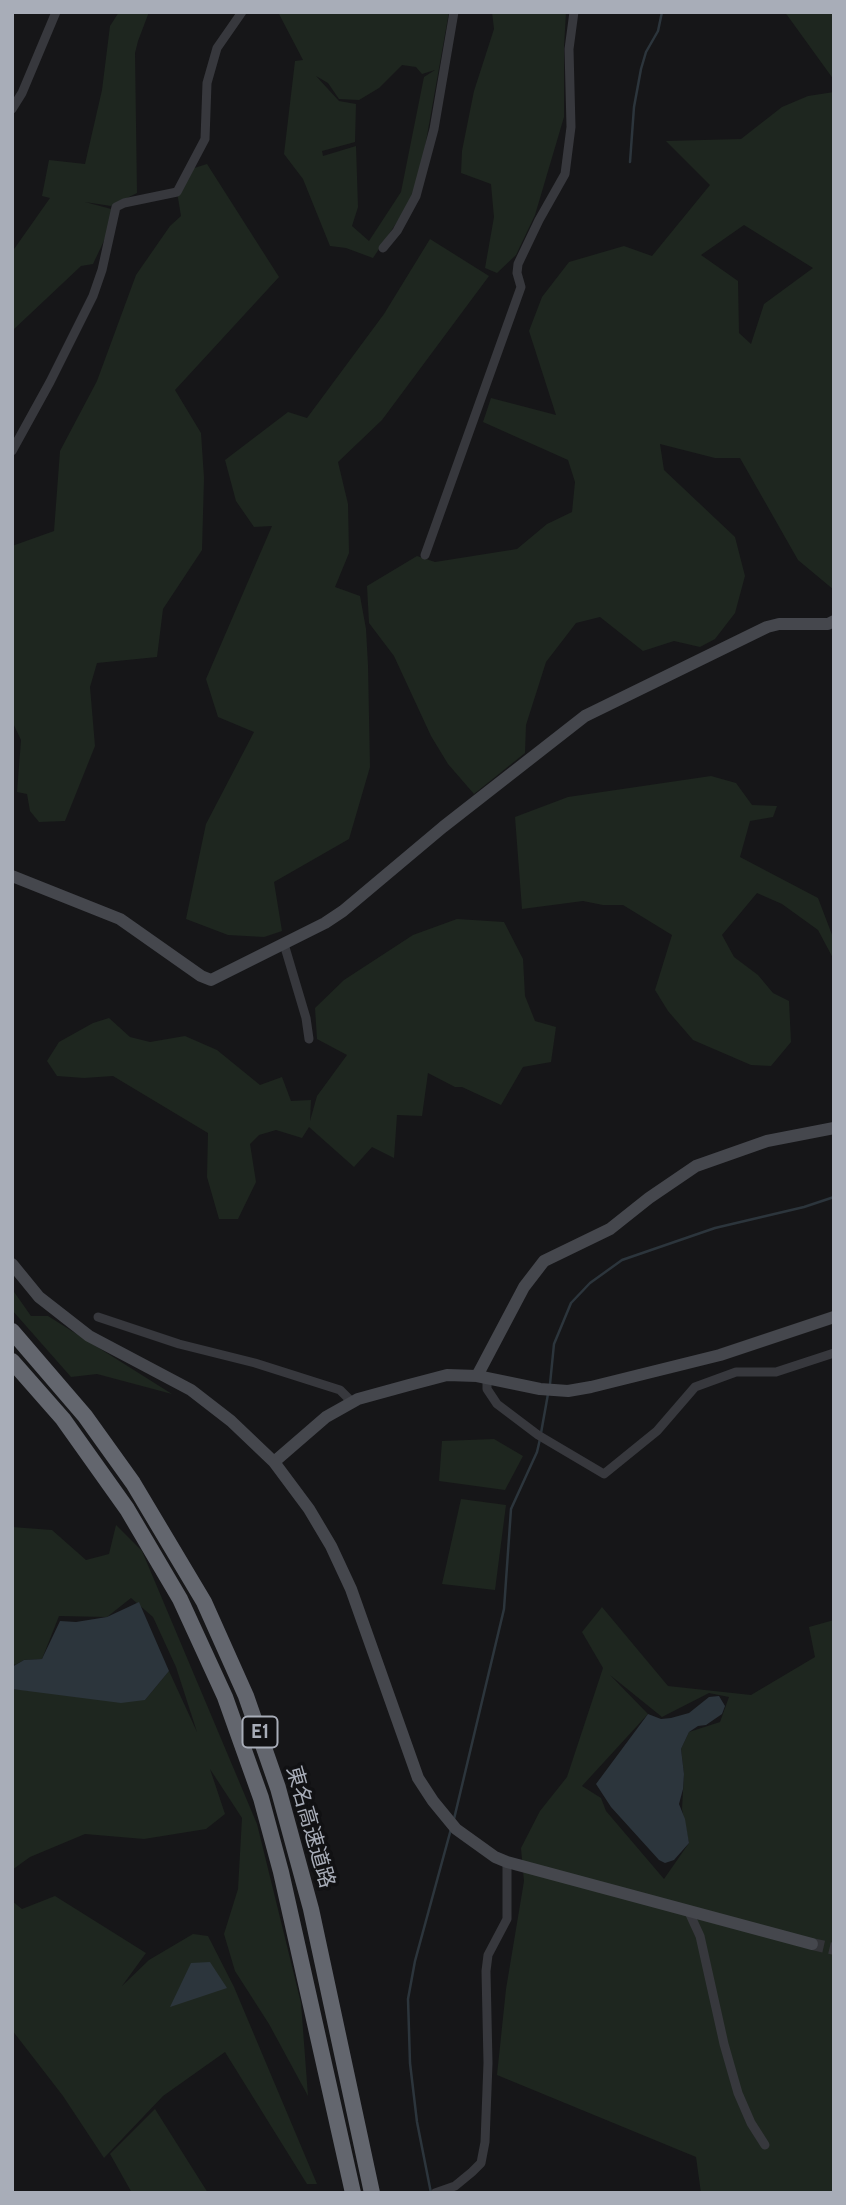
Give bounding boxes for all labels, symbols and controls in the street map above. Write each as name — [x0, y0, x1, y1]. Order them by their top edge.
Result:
road number: E1 — [243, 1716, 278, 1748]
street label: 東名高速道路 — [281, 1763, 339, 1891]

